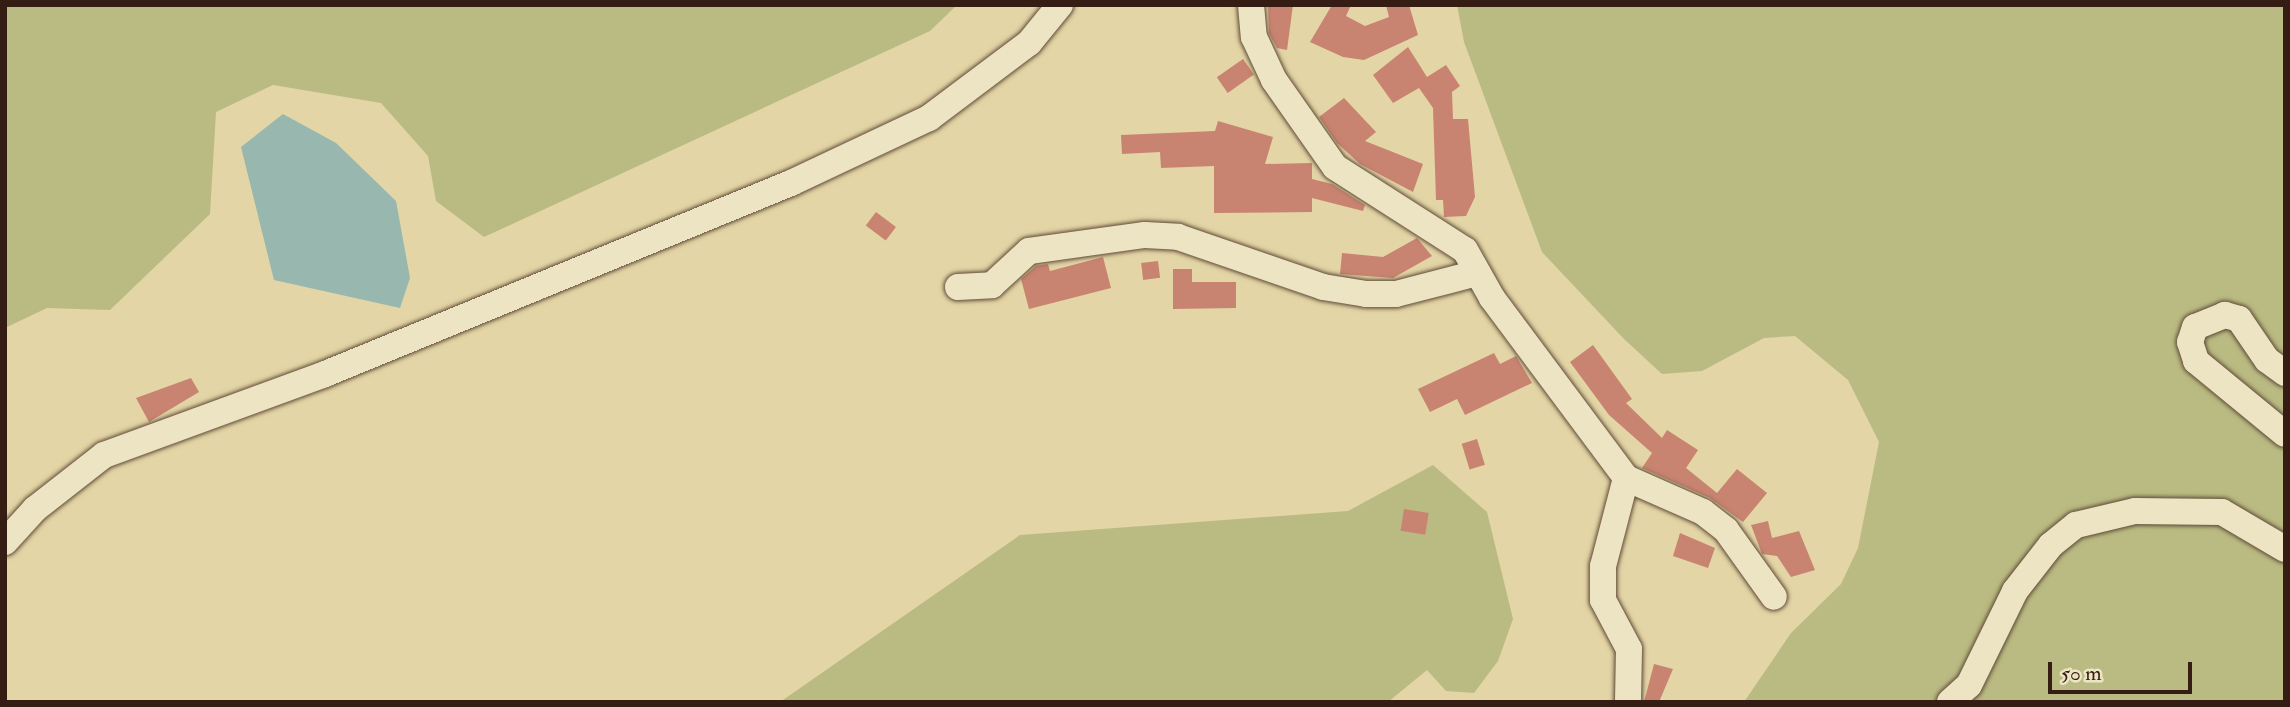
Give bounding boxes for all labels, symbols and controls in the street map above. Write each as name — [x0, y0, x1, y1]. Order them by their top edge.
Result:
scale bar — [2052, 648, 2196, 692]
text: 50 m — [2061, 660, 2102, 687]

